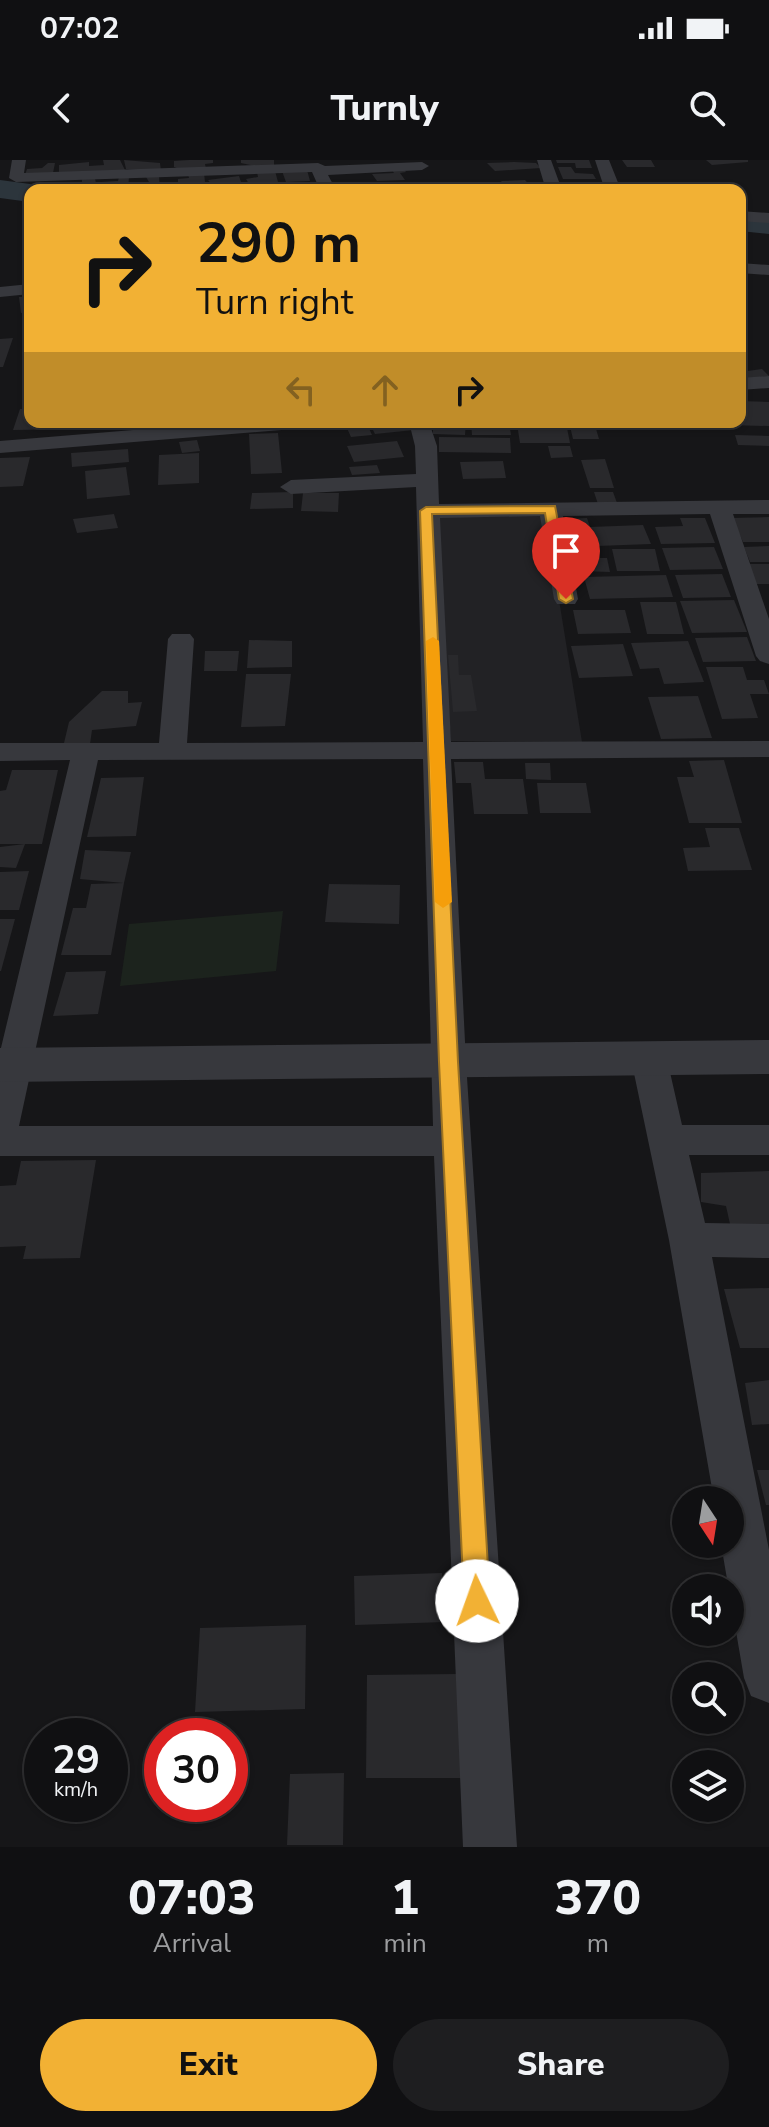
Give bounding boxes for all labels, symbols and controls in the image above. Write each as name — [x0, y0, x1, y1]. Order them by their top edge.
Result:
text: 07:02 — [40, 8, 119, 49]
text: Turnly — [330, 84, 439, 133]
icon: back — [40, 86, 84, 130]
icon: search — [685, 86, 729, 130]
text: 290 m — [196, 205, 361, 282]
icon: right — [64, 216, 168, 320]
text: Turn right — [196, 278, 353, 327]
icon: left — [279, 368, 323, 412]
icon: ahead — [363, 368, 407, 412]
icon: right — [447, 368, 491, 412]
pin — [532, 517, 600, 599]
icon: arrive — [544, 529, 588, 573]
north arrow — [672, 1486, 744, 1558]
map controls — [672, 1486, 744, 1822]
position arrow — [435, 1559, 519, 1643]
button: sound — [672, 1574, 744, 1646]
button: search — [672, 1662, 744, 1734]
speed limit sign: 30 — [144, 1718, 248, 1822]
text: 29 — [52, 1733, 100, 1787]
button: layers — [672, 1750, 744, 1822]
text: km/h — [54, 1776, 98, 1803]
text: 07:03 — [128, 1865, 256, 1931]
text: 1 — [391, 1865, 420, 1931]
text: 370 — [555, 1865, 641, 1931]
text: Arrival — [153, 1926, 231, 1961]
text: min — [384, 1926, 427, 1961]
text: m — [587, 1926, 609, 1961]
button: Exit — [40, 2019, 377, 2111]
button: Share — [393, 2019, 729, 2111]

